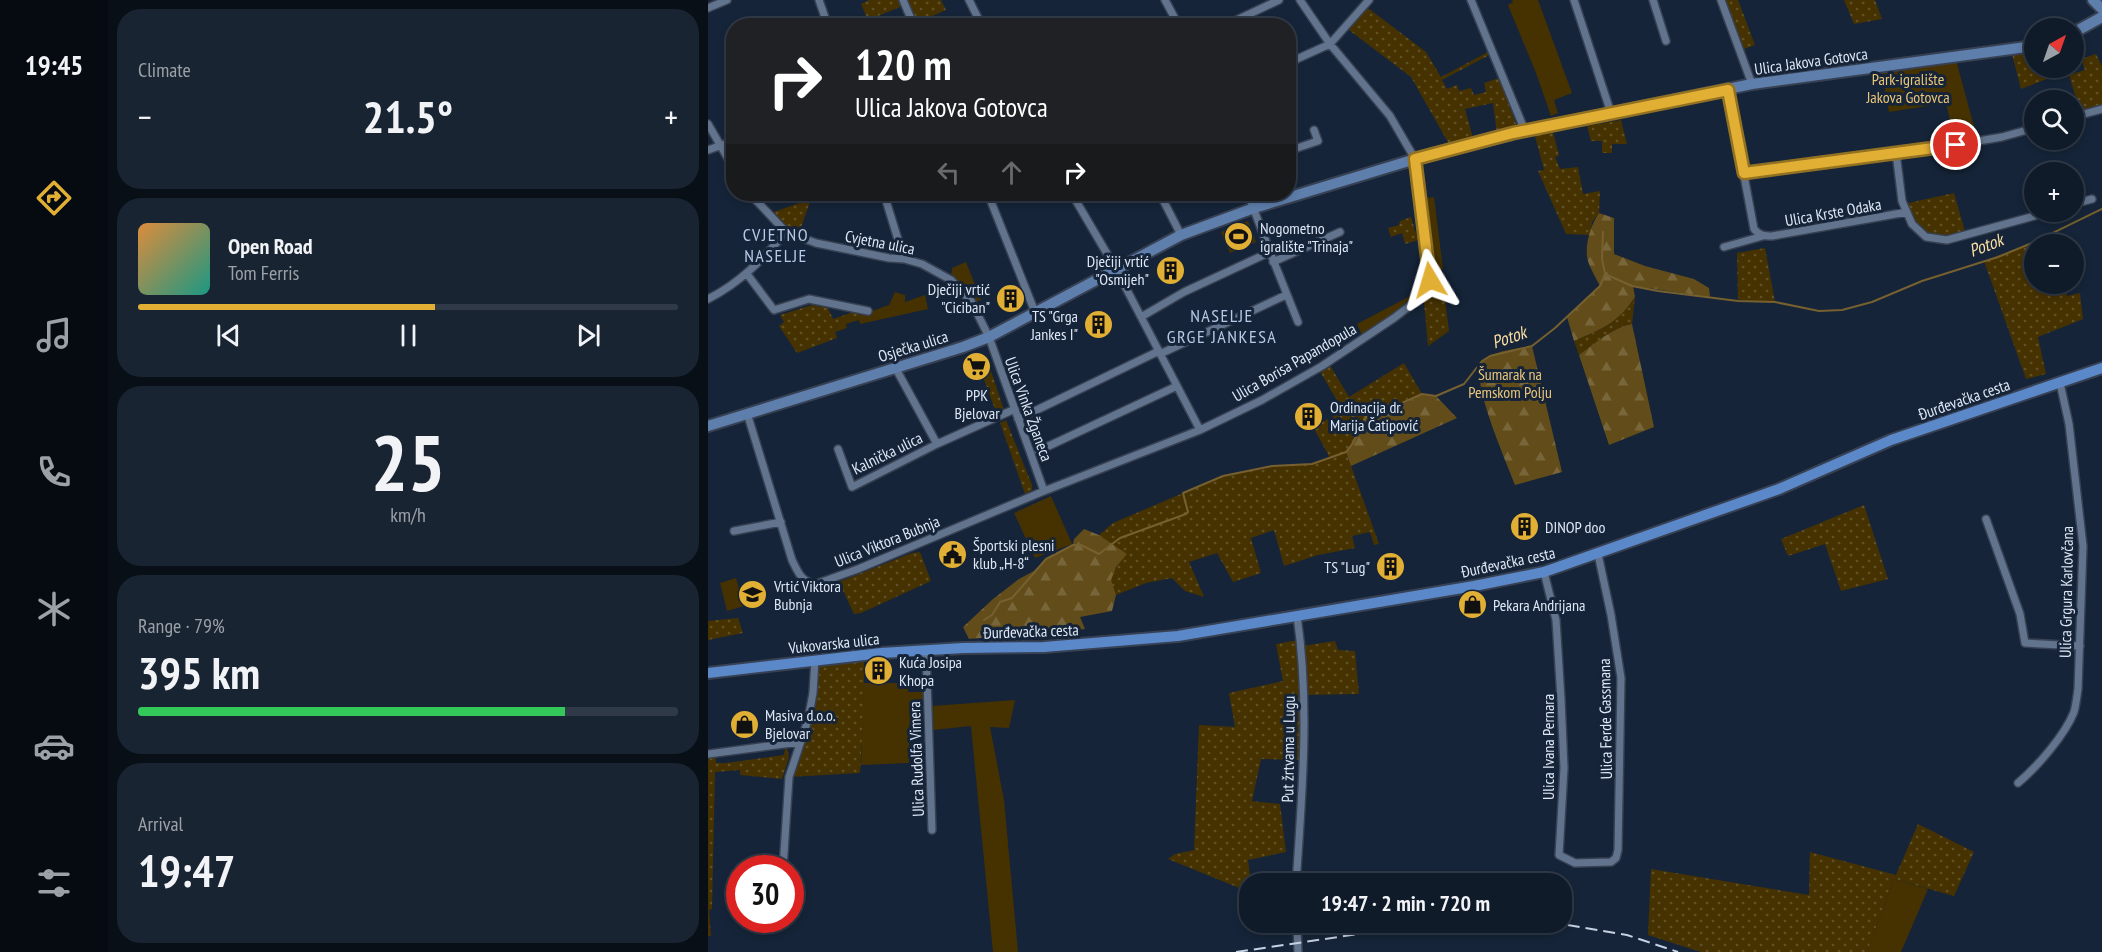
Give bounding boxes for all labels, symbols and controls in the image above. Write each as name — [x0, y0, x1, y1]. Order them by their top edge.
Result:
north arrow — [2024, 18, 2084, 78]
map controls — [2024, 18, 2084, 294]
text: 120 m — [855, 37, 952, 92]
icon: right — [756, 42, 834, 120]
street label: Ulica Jakova Gotovca — [1753, 43, 1869, 79]
text: 19:45 — [25, 48, 83, 82]
text: Climate — [138, 57, 191, 83]
park label: Park-igralište Jakova Gotovca — [1865, 69, 1950, 107]
text: 21.5° — [363, 87, 453, 145]
text: Ulica Jakova Gotovca — [855, 90, 1048, 124]
button: search — [2024, 90, 2084, 150]
text: − — [138, 95, 152, 138]
text: + — [664, 95, 678, 138]
pin — [1930, 119, 1981, 170]
icon: arrive — [1939, 128, 1972, 161]
icon: left — [932, 156, 965, 189]
icon: ahead — [995, 156, 1028, 189]
icon: right — [1058, 156, 1091, 189]
button: + — [2024, 162, 2084, 222]
icon: directions — [33, 177, 75, 219]
street label: Ulica Krste Odaka — [1783, 194, 1883, 230]
place label: Nogometno igralište "Trinaja" — [1260, 218, 1353, 256]
sports icon: Nogometno igralište "Trinaja" — [1223, 221, 1255, 253]
district label: CVJETNO NASELJE — [743, 223, 809, 267]
street label: Cvjetna ulica — [844, 225, 916, 259]
water label: Potok — [1966, 227, 2008, 262]
text: Open Road — [228, 232, 313, 260]
button: − — [2024, 234, 2084, 294]
position arrow — [1398, 248, 1462, 312]
place label: Dječiji vrtić "Osmijeh" — [1087, 251, 1149, 289]
building icon: Dječiji vrtić "Osmijeh" — [1154, 254, 1186, 286]
text: Tom Ferris — [228, 260, 299, 286]
place label: Dječiji vrtić "Ciciban" — [928, 279, 990, 317]
building icon: Dječiji vrtić "Ciciban" — [995, 282, 1027, 314]
district label: NASELJE GRGE JANKESA — [1167, 304, 1277, 348]
place label: TS "Grga Jankes I" — [1030, 306, 1078, 344]
building icon: TS "Grga Jankes I" — [1083, 309, 1115, 341]
icon: music — [33, 314, 75, 356]
street label: Ulica Borisa Papandopula — [1228, 318, 1360, 406]
icon: previous — [212, 319, 245, 352]
icon: pause — [392, 319, 425, 352]
icon: next — [572, 319, 605, 352]
water label: Potok — [1489, 320, 1531, 354]
street label: Osječka ulica — [876, 326, 950, 366]
supermarket icon: PPK Bjelovar — [961, 351, 993, 383]
street label: Ulica Vinka Žganeca — [1001, 354, 1057, 464]
park label: Šumarak na Pemskom Polju — [1468, 364, 1552, 402]
street label: Đurđevačka cesta — [1915, 374, 2012, 424]
place label: PPK Bjelovar — [954, 385, 1000, 423]
place label: Ordinacija dr. Marija Čatipović — [1330, 397, 1418, 435]
building icon: Ordinacija dr. Marija Čatipović — [1293, 400, 1325, 432]
text: 25 — [371, 412, 445, 513]
street label: Kalnička ulica — [848, 427, 926, 479]
icon: phone — [33, 451, 75, 493]
text: km/h — [390, 502, 426, 528]
street label: Ulica Viktora Bubnja — [832, 511, 942, 571]
building icon: DINOP doo — [1508, 511, 1540, 543]
place label: DINOP doo — [1545, 517, 1605, 537]
street label: Ulica Grgura Karlovčana — [2055, 526, 2077, 658]
place label: Športski plesni klub „H-8“ — [973, 535, 1055, 573]
public building icon: Športski plesni klub „H-8“ — [936, 538, 968, 570]
street label: Đurđevačka cesta — [1458, 542, 1557, 582]
building icon: TS "Lug" — [1375, 551, 1407, 583]
place label: TS "Lug" — [1324, 557, 1370, 577]
place label: Vrtić Viktora Bubnja — [773, 576, 841, 614]
school or university icon: Vrtić Viktora Bubnja — [737, 579, 769, 611]
icon: climate — [33, 588, 75, 630]
shop icon: Pekara Andrijana — [1456, 589, 1488, 621]
place label: Pekara Andrijana — [1493, 595, 1585, 615]
text: Range · 79% — [138, 613, 225, 639]
street label: Đurđevačka cesta — [982, 619, 1079, 643]
street label: Vukovarska ulica — [787, 628, 880, 658]
text: 395 km — [138, 643, 260, 701]
place label: Kuća Josipa Khopa — [899, 652, 962, 690]
building icon: Kuća Josipa Khopa — [862, 655, 894, 687]
street label: Ulica Ferde Gassmana — [1594, 658, 1616, 780]
street label: Ulica Ivana Pernara — [1538, 694, 1558, 800]
street label: Put žrtvama u Lugu — [1277, 695, 1299, 803]
street label: Ulica Rudolfa Vimera — [904, 701, 928, 817]
place label: Masiva d.o.o. Bjelovar — [765, 705, 836, 743]
shop icon: Masiva d.o.o. Bjelovar — [728, 708, 760, 740]
icon: car — [33, 725, 75, 767]
text: Arrival — [138, 811, 183, 837]
text: 19:47 — [138, 841, 235, 899]
speed limit sign: 30 — [726, 855, 804, 933]
icon: filters — [33, 862, 75, 904]
text: 19:47 · 2 min · 720 m — [1321, 889, 1490, 917]

